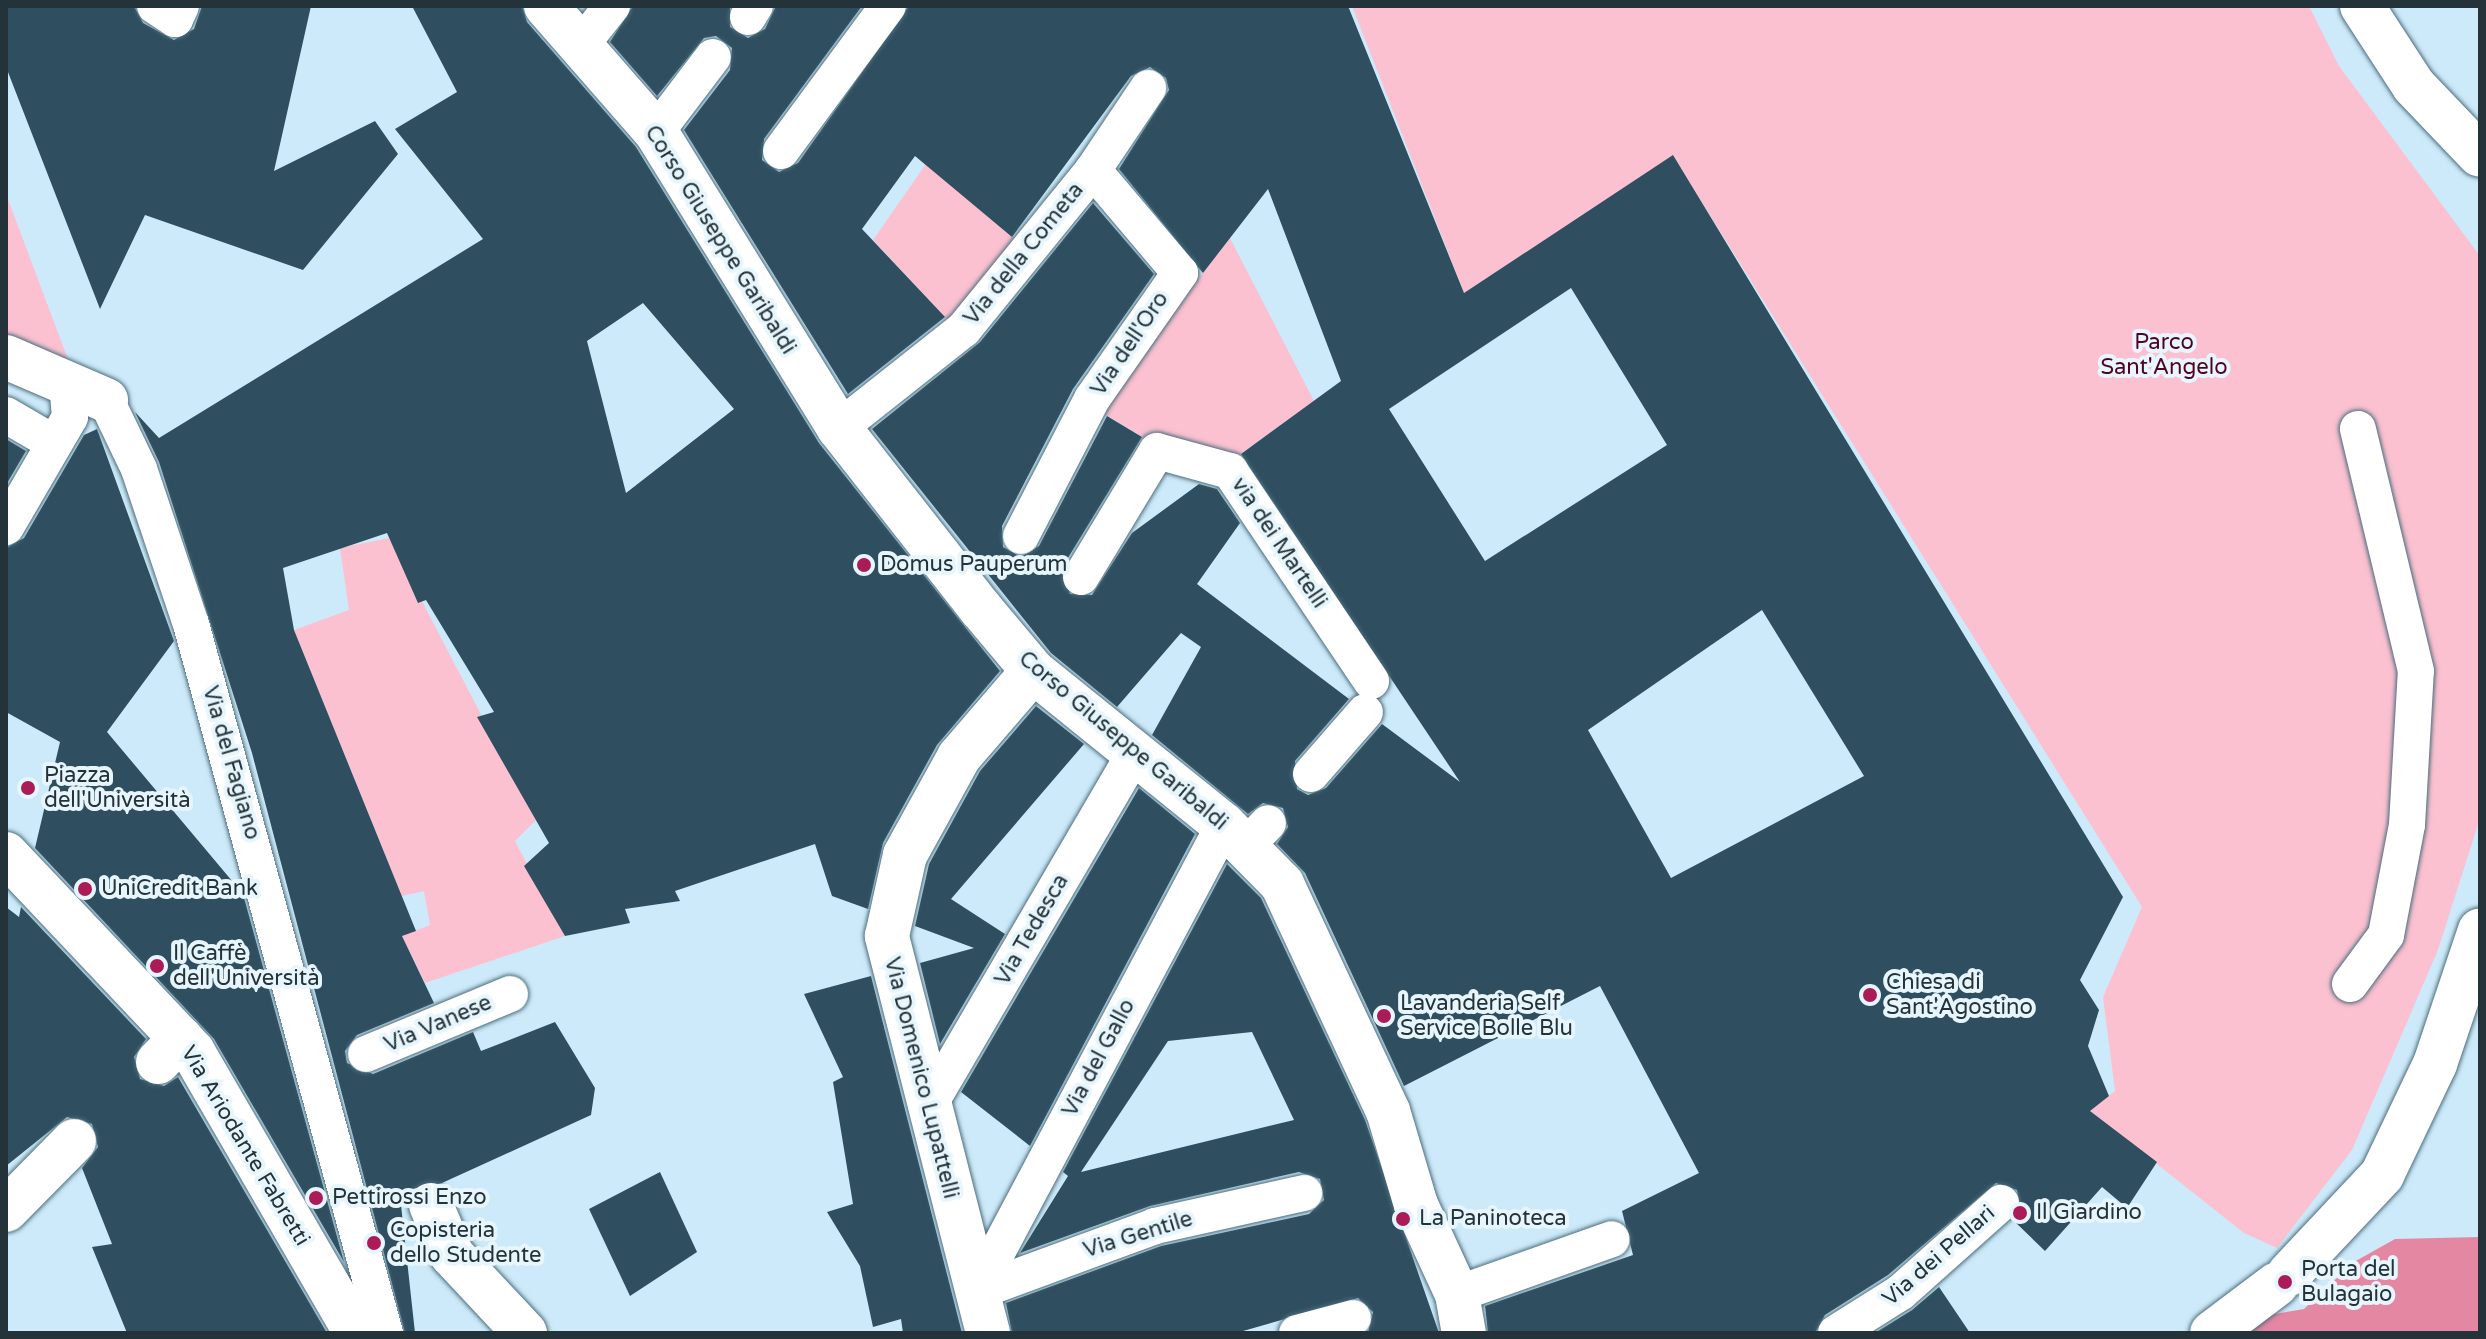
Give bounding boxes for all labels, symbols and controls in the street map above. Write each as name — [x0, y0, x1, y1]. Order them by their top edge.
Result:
street label: Corso Giuseppe Garibaldi — [639, 121, 801, 359]
street label: Via della Cometa — [958, 177, 1090, 331]
street label: Via dell'Oro — [1086, 287, 1174, 401]
park label: Parco Sant'Angelo — [2100, 329, 2228, 380]
street label: via dei Martelli — [1226, 473, 1332, 613]
place label: Domus Pauperum — [880, 552, 1068, 578]
marker: Domus Pauperum — [855, 556, 873, 574]
street label: Corso Giuseppe Garibaldi — [1013, 646, 1233, 836]
street label: Via del Fagiano — [196, 683, 266, 843]
place label: Piazza dell'Università — [44, 762, 191, 814]
marker: Piazza dell'Università — [19, 779, 37, 797]
street label: Via Tedesca — [990, 870, 1074, 990]
place label: UniCredit Bank — [101, 876, 258, 902]
marker: UniCredit Bank — [76, 880, 94, 898]
place label: Il Caffè dell'Università — [173, 940, 320, 992]
street label: Via Domenico Lupattelli — [878, 955, 964, 1201]
marker: Il Caffè dell'Università — [148, 957, 166, 975]
place label: Chiesa di Sant'Agostino — [1886, 969, 2033, 1020]
marker: Chiesa di Sant'Agostino — [1861, 986, 1879, 1004]
street label: Via Vanese — [380, 990, 496, 1058]
place label: Lavanderia Self Service Bolle Blu — [1400, 990, 1573, 1042]
street label: Via del Gallo — [1057, 995, 1141, 1121]
marker: Lavanderia Self Service Bolle Blu — [1375, 1007, 1393, 1025]
street label: Via Ariodante Fabretti — [175, 1041, 315, 1251]
place label: Pettirossi Enzo — [332, 1185, 487, 1211]
marker: Pettirossi Enzo — [307, 1189, 325, 1207]
street label: Via dei Pellari — [1877, 1200, 2001, 1312]
place label: Il Giardino — [2036, 1200, 2142, 1226]
marker: Il Giardino — [2011, 1204, 2029, 1222]
street label: Via Gentile — [1080, 1206, 1196, 1264]
place label: La Paninoteca — [1419, 1206, 1567, 1232]
marker: La Paninoteca — [1394, 1210, 1412, 1228]
place label: Copisteria dello Studente — [390, 1217, 541, 1268]
marker: Copisteria dello Studente — [365, 1234, 383, 1252]
place label: Porta del Bulagaio — [2301, 1256, 2396, 1308]
marker: Porta del Bulagaio — [2276, 1273, 2294, 1291]

